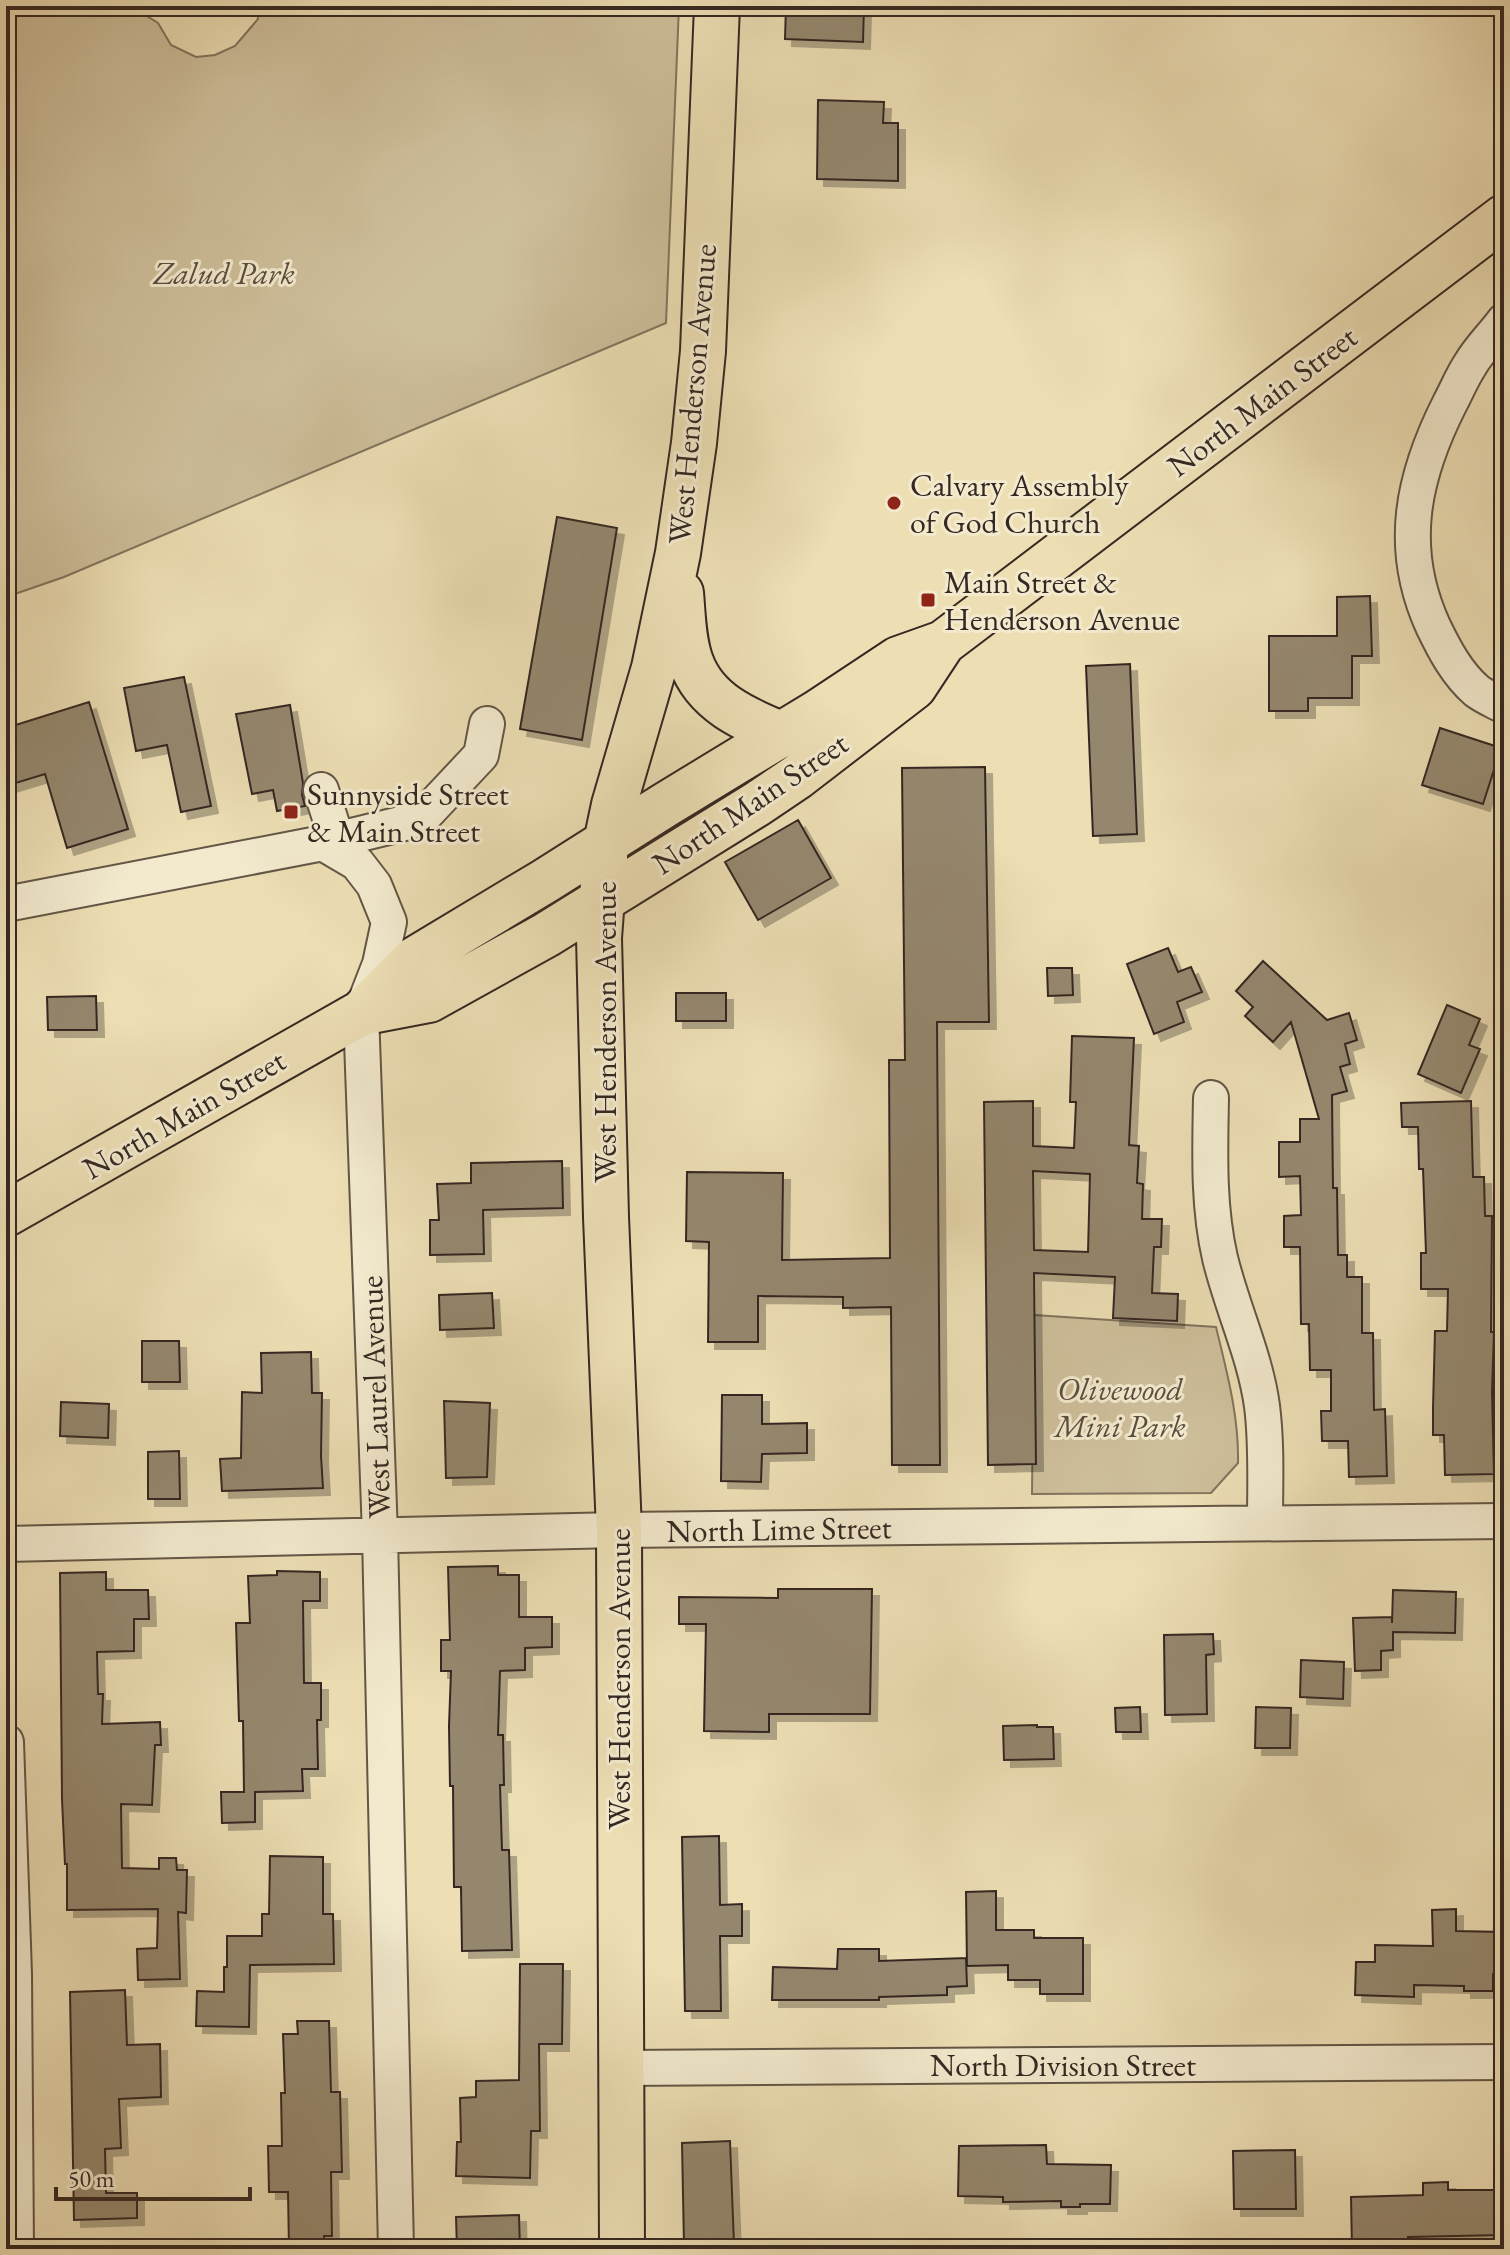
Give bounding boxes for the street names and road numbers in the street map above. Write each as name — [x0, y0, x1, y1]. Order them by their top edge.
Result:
street label: West Henderson Avenue — [658, 242, 726, 546]
street label: North Main Street — [1159, 316, 1365, 486]
street label: North Main Street — [644, 722, 856, 884]
street label: West Henderson Avenue — [584, 881, 626, 1183]
street label: North Main Street — [75, 1039, 293, 1189]
street label: West Laurel Avenue — [350, 1275, 400, 1519]
street label: North Lime Street — [666, 1506, 892, 1552]
street label: West Henderson Avenue — [598, 1528, 640, 1830]
street label: North Division Street — [930, 2044, 1196, 2086]

